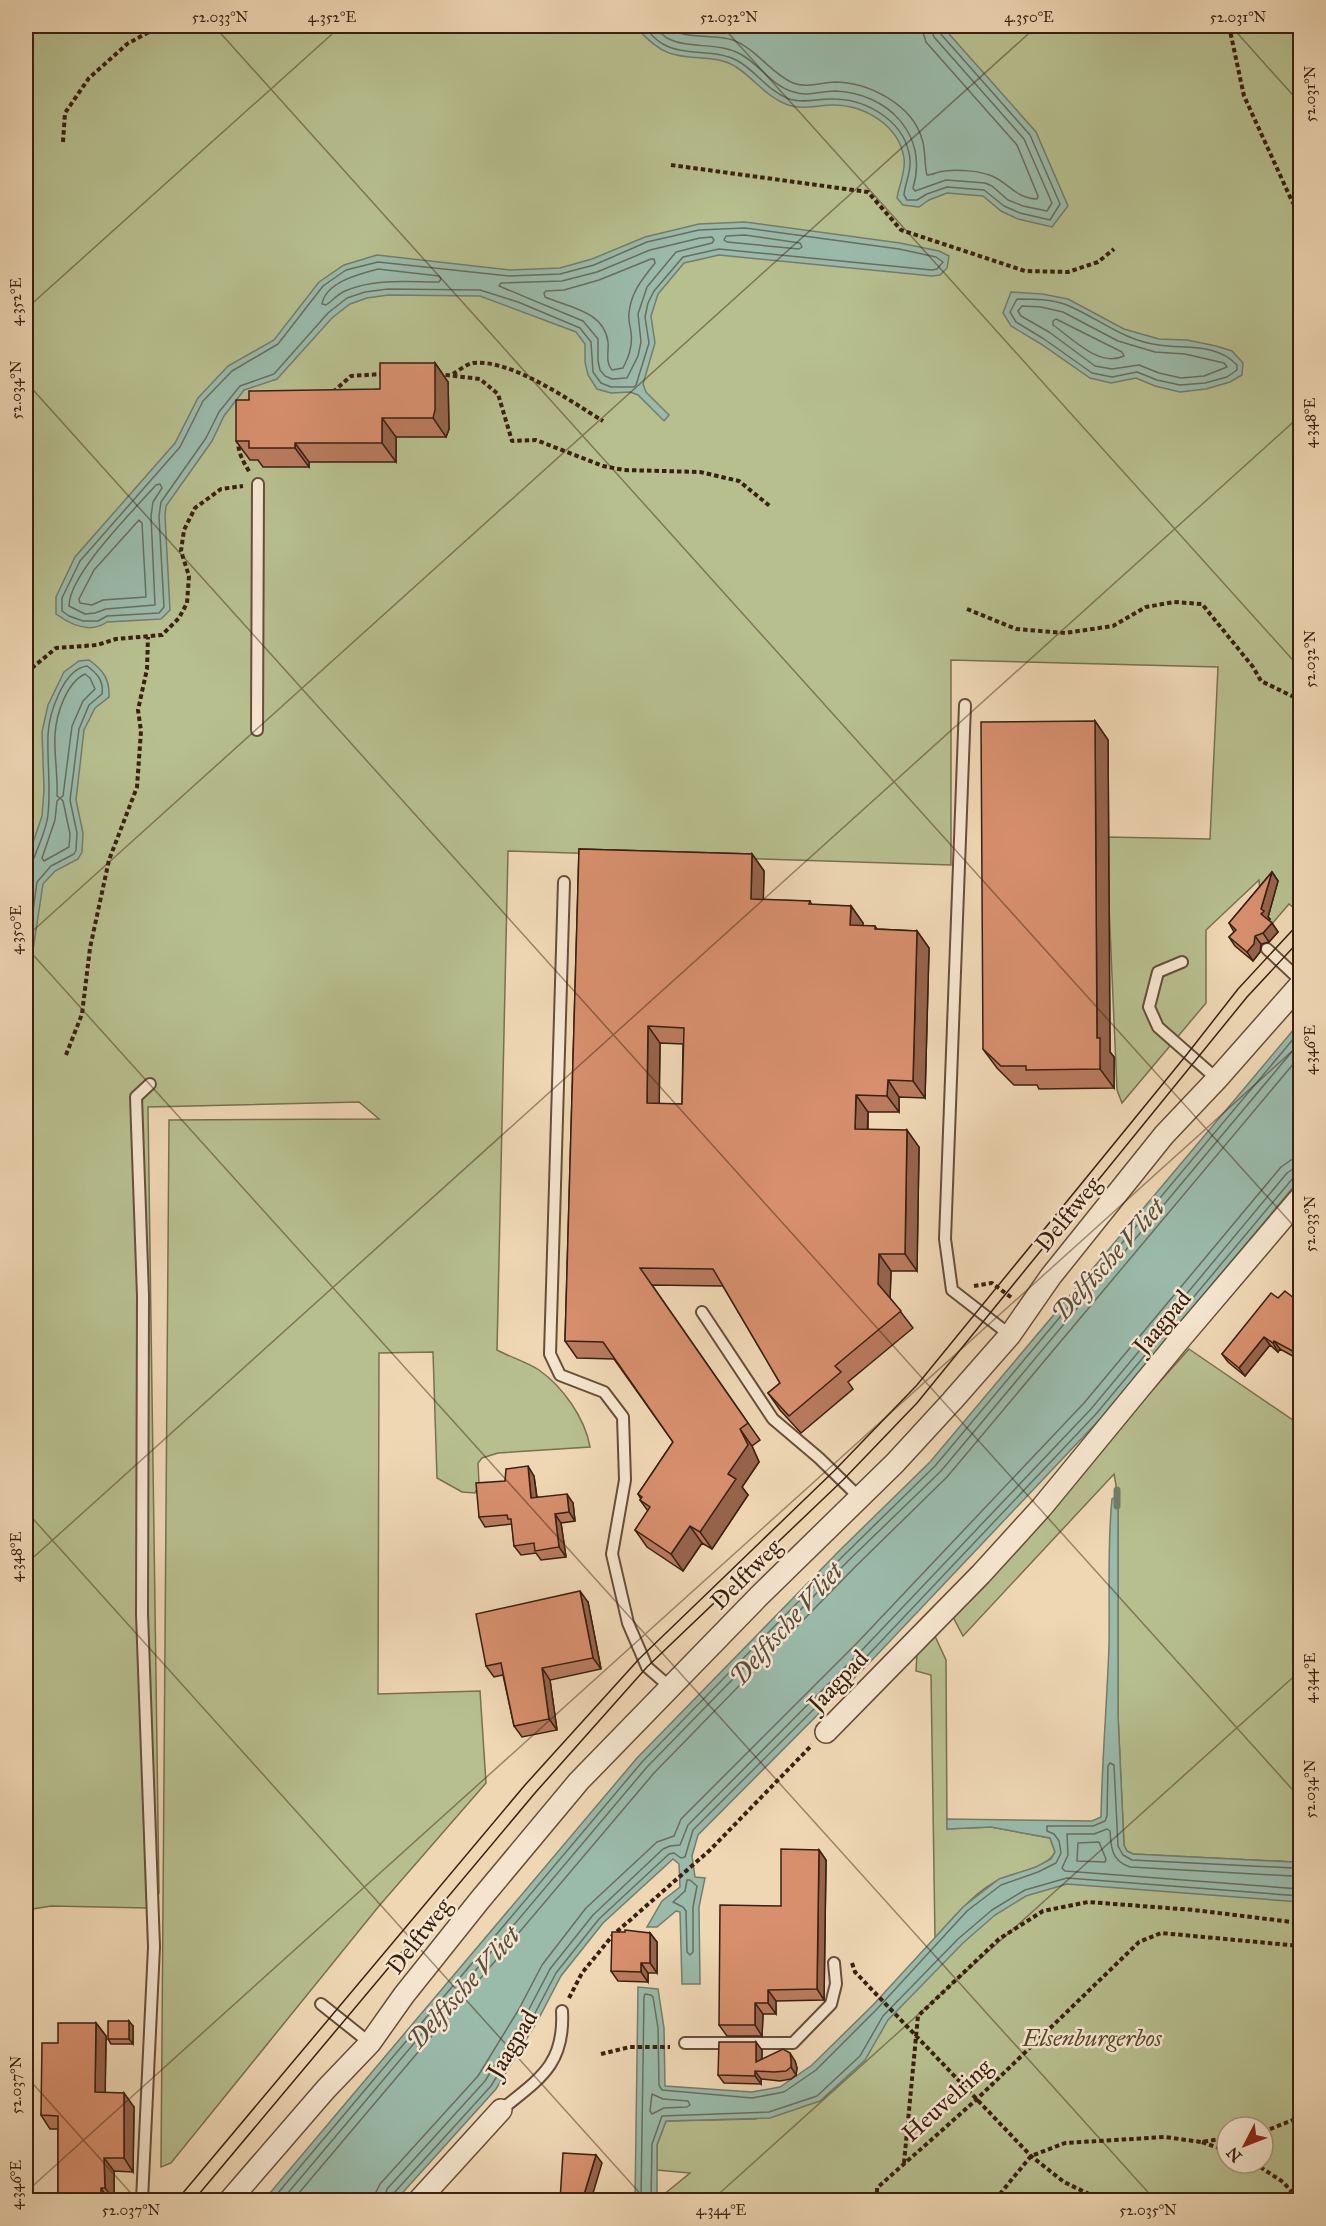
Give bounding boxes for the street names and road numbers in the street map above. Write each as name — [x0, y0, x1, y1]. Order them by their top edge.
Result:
street label: Delftweg — [1028, 1169, 1108, 1258]
street label: Jaagpad — [1125, 1284, 1198, 1363]
street label: Delftweg — [704, 1531, 789, 1616]
street label: Jaagpad — [799, 1644, 875, 1720]
street label: Delftweg — [380, 1891, 459, 1980]
street label: Jaagpad — [478, 2004, 544, 2086]
street label: Heuvelring — [896, 2051, 999, 2148]

